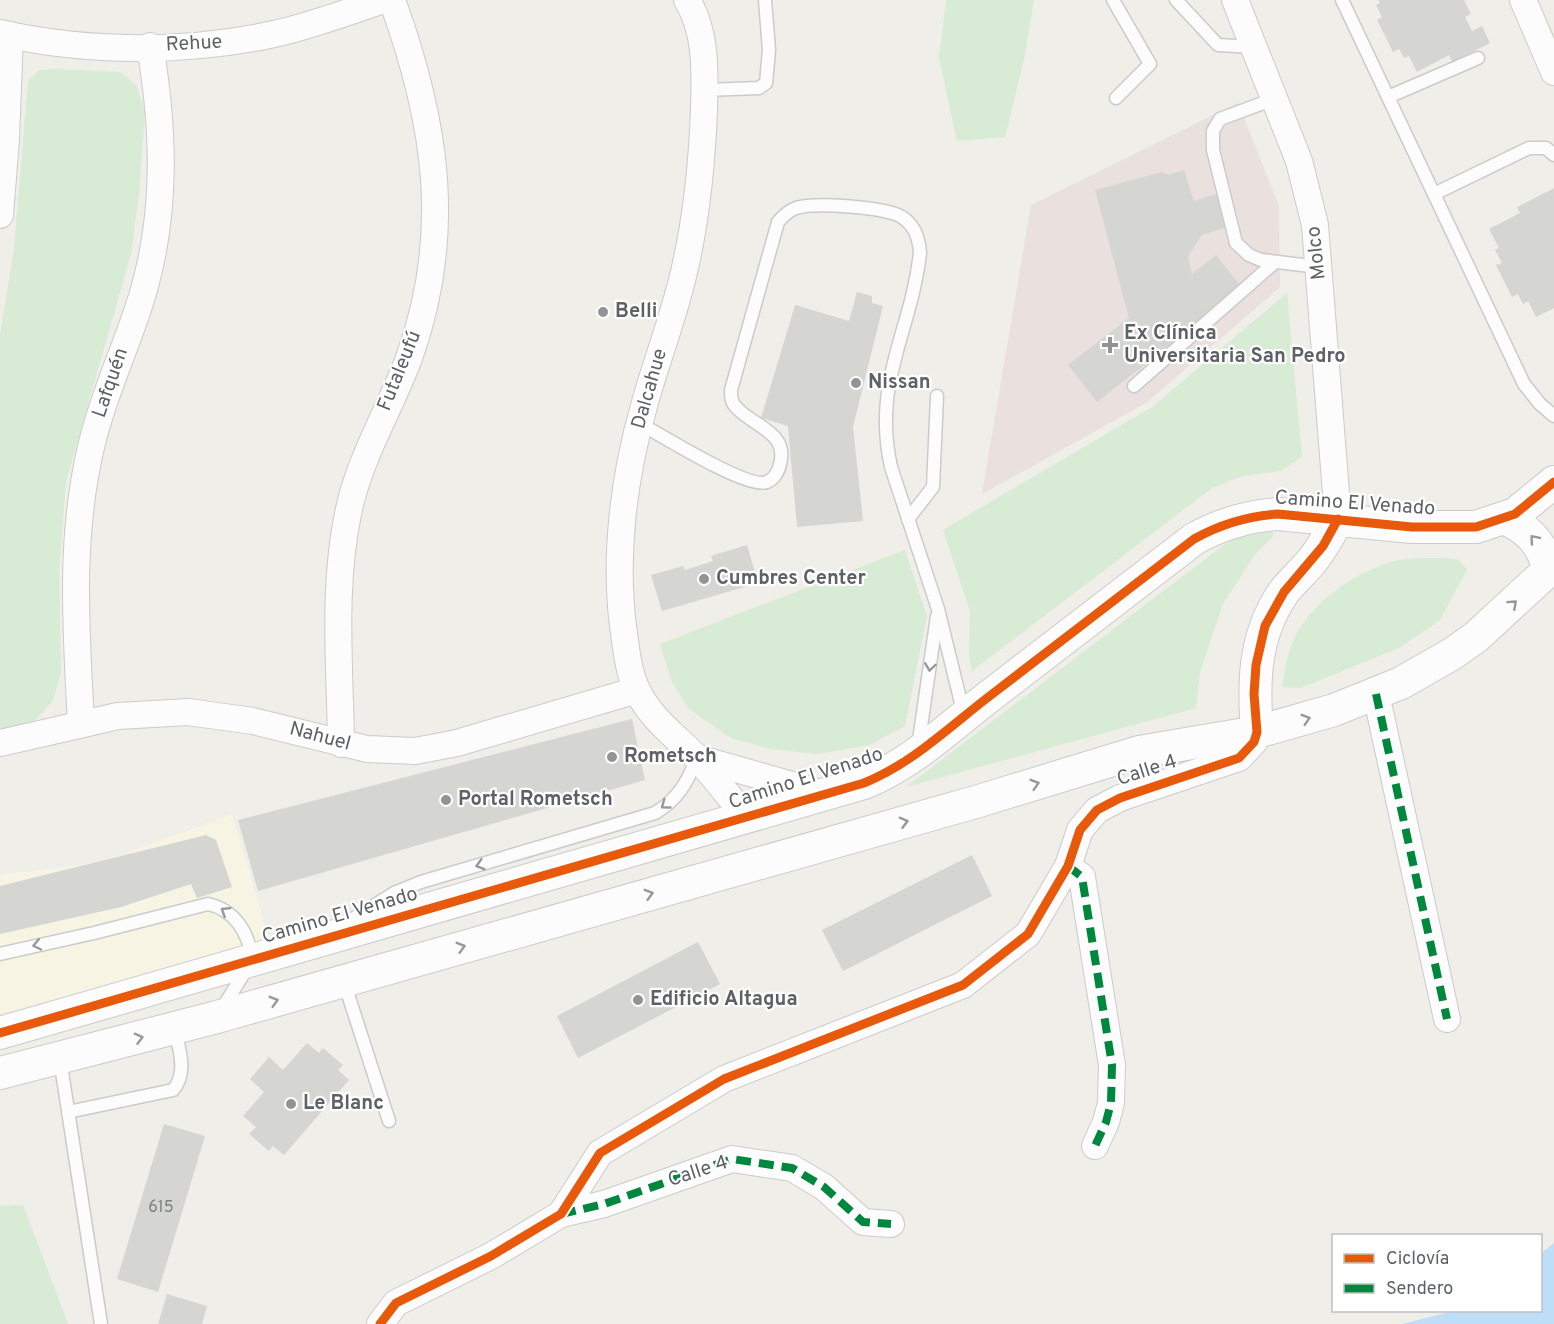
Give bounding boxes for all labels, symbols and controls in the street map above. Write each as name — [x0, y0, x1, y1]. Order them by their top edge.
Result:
street label: Rehue — [165, 30, 223, 58]
street label: Molco — [1301, 225, 1333, 281]
place label: Belli — [615, 299, 657, 325]
marker: Belli — [596, 305, 610, 319]
place label: Ex Clínica Universitaria San Pedro — [1124, 321, 1346, 370]
street label: Futaleufú — [372, 327, 428, 415]
marker: Ex Clínica Universitaria San Pedro — [1101, 336, 1119, 354]
street label: Lafquén — [87, 345, 135, 421]
street label: Dalcahue — [626, 346, 674, 432]
place label: Nissan — [868, 370, 931, 396]
marker: Nissan — [849, 376, 863, 390]
street label: Camino El Venado — [1274, 485, 1436, 523]
one-way arrow — [1530, 535, 1541, 546]
place label: Cumbres Center — [716, 566, 867, 592]
marker: Cumbres Center — [697, 572, 711, 586]
one-way arrow — [1506, 600, 1517, 611]
one-way arrow — [925, 662, 937, 671]
one-way arrow — [1300, 713, 1311, 726]
street label: Nahuel — [286, 716, 354, 758]
street label: Camino El Venado — [725, 742, 887, 816]
place label: Rometsch — [624, 744, 717, 770]
street label: Calle 4 — [1114, 749, 1180, 793]
marker: Rometsch — [605, 750, 619, 764]
one-way arrow — [1029, 779, 1040, 791]
place label: Portal Rometsch — [458, 787, 613, 813]
marker: Portal Rometsch — [439, 793, 453, 807]
one-way arrow — [661, 798, 672, 809]
one-way arrow — [899, 816, 909, 829]
one-way arrow — [475, 857, 485, 870]
street label: Camino El Venado — [259, 881, 421, 951]
one-way arrow — [644, 888, 654, 901]
one-way arrow — [221, 908, 232, 919]
one-way arrow — [33, 938, 43, 951]
one-way arrow — [455, 942, 466, 954]
place label: Edificio Altagua — [650, 987, 798, 1013]
marker: Edificio Altagua — [631, 993, 645, 1007]
one-way arrow — [268, 996, 279, 1008]
one-way arrow — [134, 1033, 144, 1045]
place label: Le Blanc — [303, 1091, 384, 1117]
marker: Le Blanc — [284, 1097, 298, 1111]
street label: Calle 4 — [665, 1150, 731, 1194]
house number: 615 — [148, 1198, 174, 1218]
legend — [1332, 1234, 1542, 1312]
text: Ciclovía — [1386, 1248, 1449, 1271]
text: Sendero — [1386, 1278, 1453, 1301]

